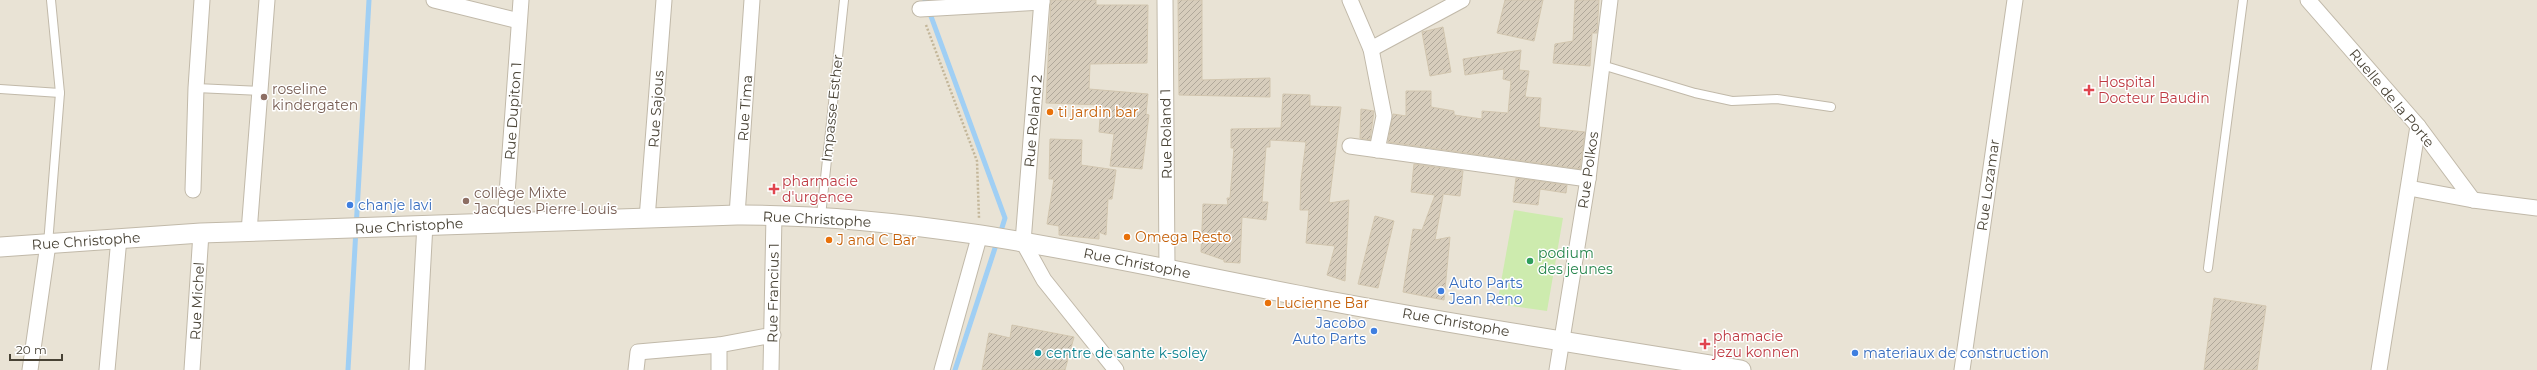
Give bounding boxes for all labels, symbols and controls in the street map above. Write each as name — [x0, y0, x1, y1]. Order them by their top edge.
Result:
street label: Ruelle de la Porte — [2345, 45, 2439, 151]
street label: Impasse Esther — [817, 53, 847, 163]
street label: Rue Dupiton 1 — [501, 61, 525, 161]
street label: Rue Sajous — [644, 70, 668, 148]
place label: Hospital Docteur Baudin — [2098, 73, 2210, 107]
street label: Rue Tima — [734, 74, 756, 142]
street label: Rue Roland 2 — [1020, 74, 1046, 168]
place label: roseline kindergaten — [272, 80, 358, 114]
marker: Hospital Docteur Baudin — [2083, 84, 2095, 96]
street label: Rue Roland 1 — [1156, 89, 1176, 179]
marker: roseline kindergaten — [259, 92, 269, 102]
place label: ti jardin bar — [1058, 103, 1139, 121]
marker: ti jardin bar — [1045, 107, 1055, 117]
street label: Rue Polkos — [1574, 130, 1602, 210]
street label: Rue Lozamar — [1973, 138, 2003, 232]
place label: pharmacie d'urgence — [782, 172, 858, 206]
place label: collège Mixte Jacques Pierre Louis — [473, 184, 617, 218]
marker: pharmacie d'urgence — [769, 184, 779, 194]
place label: chanje lavi — [358, 196, 432, 214]
marker: collège Mixte Jacques Pierre Louis — [461, 196, 471, 206]
marker: chanje lavi — [345, 200, 355, 210]
street label: Rue Christophe — [762, 207, 872, 231]
street label: Rue Christophe — [354, 214, 464, 238]
street label: Rue Christophe — [31, 228, 141, 254]
place label: Omega Resto — [1135, 228, 1231, 246]
place label: J and C Bar — [836, 231, 917, 249]
marker: Omega Resto — [1122, 232, 1132, 242]
marker: J and C Bar — [824, 235, 834, 245]
street label: Rue Francius 1 — [763, 243, 783, 343]
street label: Rue Christophe — [1082, 244, 1192, 282]
place label: podium des jeunes — [1538, 244, 1613, 278]
marker: podium des jeunes — [1525, 256, 1535, 266]
street label: Rue Michel — [186, 261, 208, 341]
place label: Auto Parts Jean Reno — [1448, 274, 1523, 308]
marker: Auto Parts Jean Reno — [1436, 286, 1446, 296]
place label: Lucienne Bar — [1276, 294, 1369, 312]
marker: Lucienne Bar — [1263, 298, 1273, 308]
street label: Rue Christophe — [1401, 304, 1511, 340]
place label: Jacobo Auto Parts — [1292, 314, 1366, 348]
marker: Jacobo Auto Parts — [1369, 326, 1379, 336]
place label: phamacie jezu konnen — [1711, 327, 1799, 361]
scale bar — [10, 336, 62, 362]
marker: phamacie jezu konnen — [1700, 339, 1710, 349]
text: 20 m — [16, 342, 47, 357]
place label: centre de sante k-soley — [1046, 344, 1208, 362]
place label: materiaux de construction — [1863, 344, 2049, 362]
marker: centre de sante k-soley — [1033, 348, 1043, 358]
marker: materiaux de construction — [1850, 348, 1860, 358]

